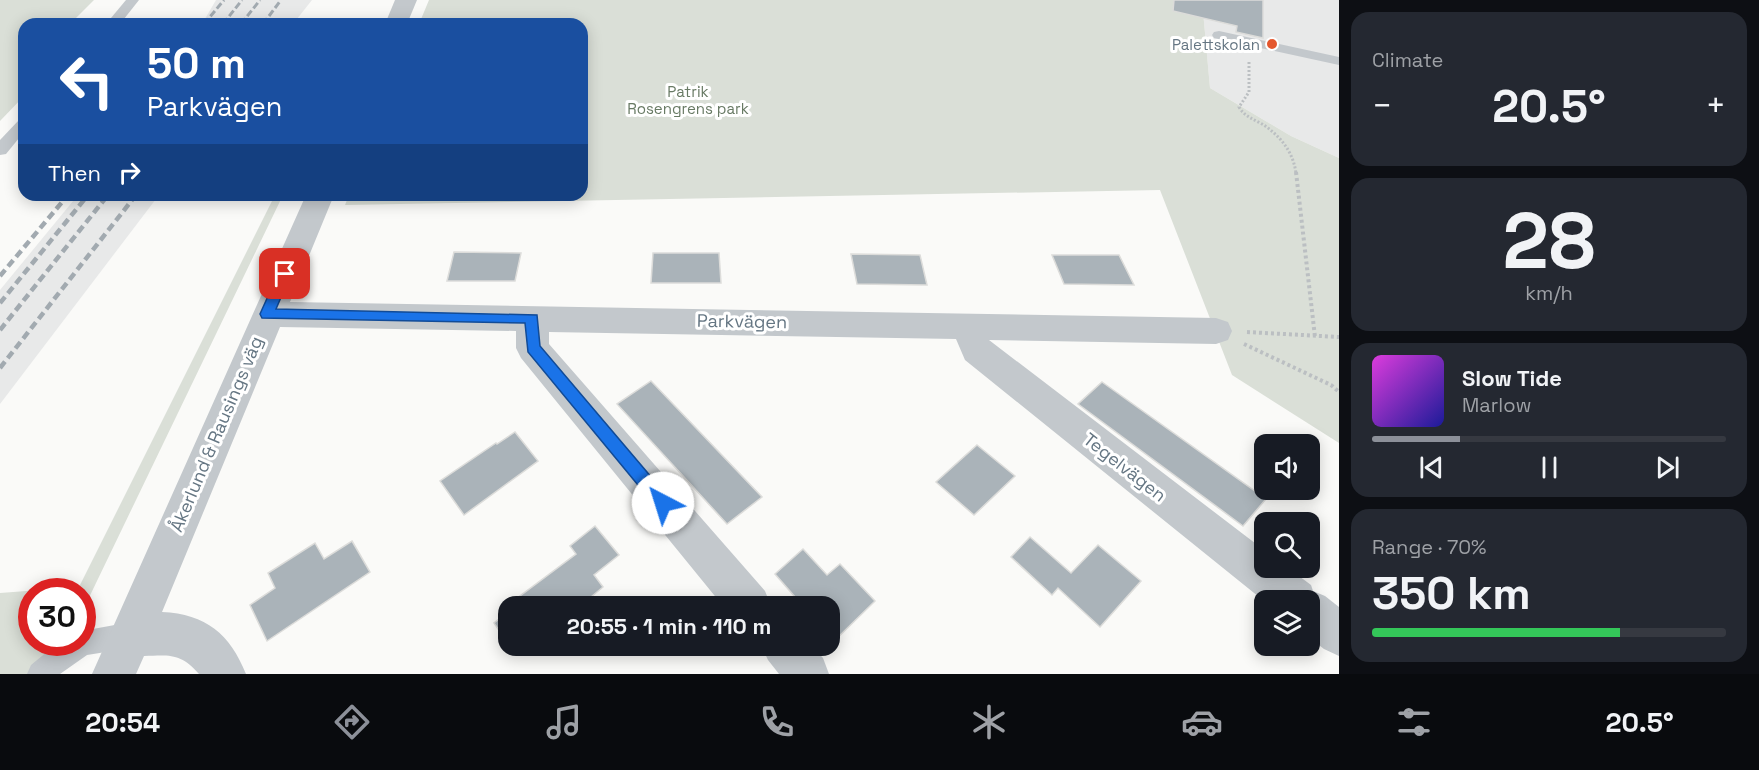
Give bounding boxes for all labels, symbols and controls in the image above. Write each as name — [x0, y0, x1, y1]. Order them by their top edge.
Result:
place label: Palettskolan — [1172, 35, 1260, 54]
text: 50 m — [147, 37, 246, 90]
marker: Palettskolan — [1265, 37, 1279, 51]
icon: left — [48, 42, 126, 120]
text: Climate — [1372, 47, 1443, 73]
text: 20.5° — [1492, 78, 1606, 135]
park label: Patrik Rosengrens park — [627, 82, 749, 118]
text: − — [1372, 85, 1392, 127]
text: + — [1706, 85, 1726, 127]
text: Parkvägen — [147, 89, 282, 124]
icon: right — [113, 156, 146, 189]
text: Then — [48, 159, 101, 187]
text: 28 — [1502, 191, 1596, 291]
pin — [259, 248, 310, 299]
icon: arrive — [268, 257, 301, 290]
text: km/h — [1525, 280, 1573, 306]
street label: Parkvägen — [697, 309, 787, 333]
street label: Åkerlund & Rausings väg — [164, 333, 268, 535]
text: Slow Tide — [1462, 364, 1562, 392]
text: Marlow — [1462, 392, 1531, 418]
street label: Tegelvägen — [1079, 428, 1171, 506]
map controls — [1254, 434, 1320, 656]
button: sound — [1254, 434, 1320, 500]
icon: previous — [1415, 451, 1448, 484]
icon: pause — [1533, 451, 1566, 484]
icon: next — [1651, 451, 1684, 484]
position arrow — [631, 471, 695, 535]
button: search — [1254, 512, 1320, 578]
text: Range · 70% — [1372, 534, 1486, 560]
text: 350 km — [1372, 565, 1531, 622]
speed limit sign: 30 — [18, 578, 96, 656]
button: layers — [1254, 590, 1320, 656]
text: 20:55 · 1 min · 110 m — [567, 612, 771, 640]
icon: directions — [331, 701, 373, 743]
icon: music — [543, 701, 585, 743]
icon: phone — [756, 701, 798, 743]
icon: climate — [968, 701, 1010, 743]
icon: car — [1181, 701, 1223, 743]
icon: filters — [1393, 701, 1435, 743]
text: 20:54 — [85, 705, 160, 740]
text: 20.5° — [1606, 705, 1674, 740]

